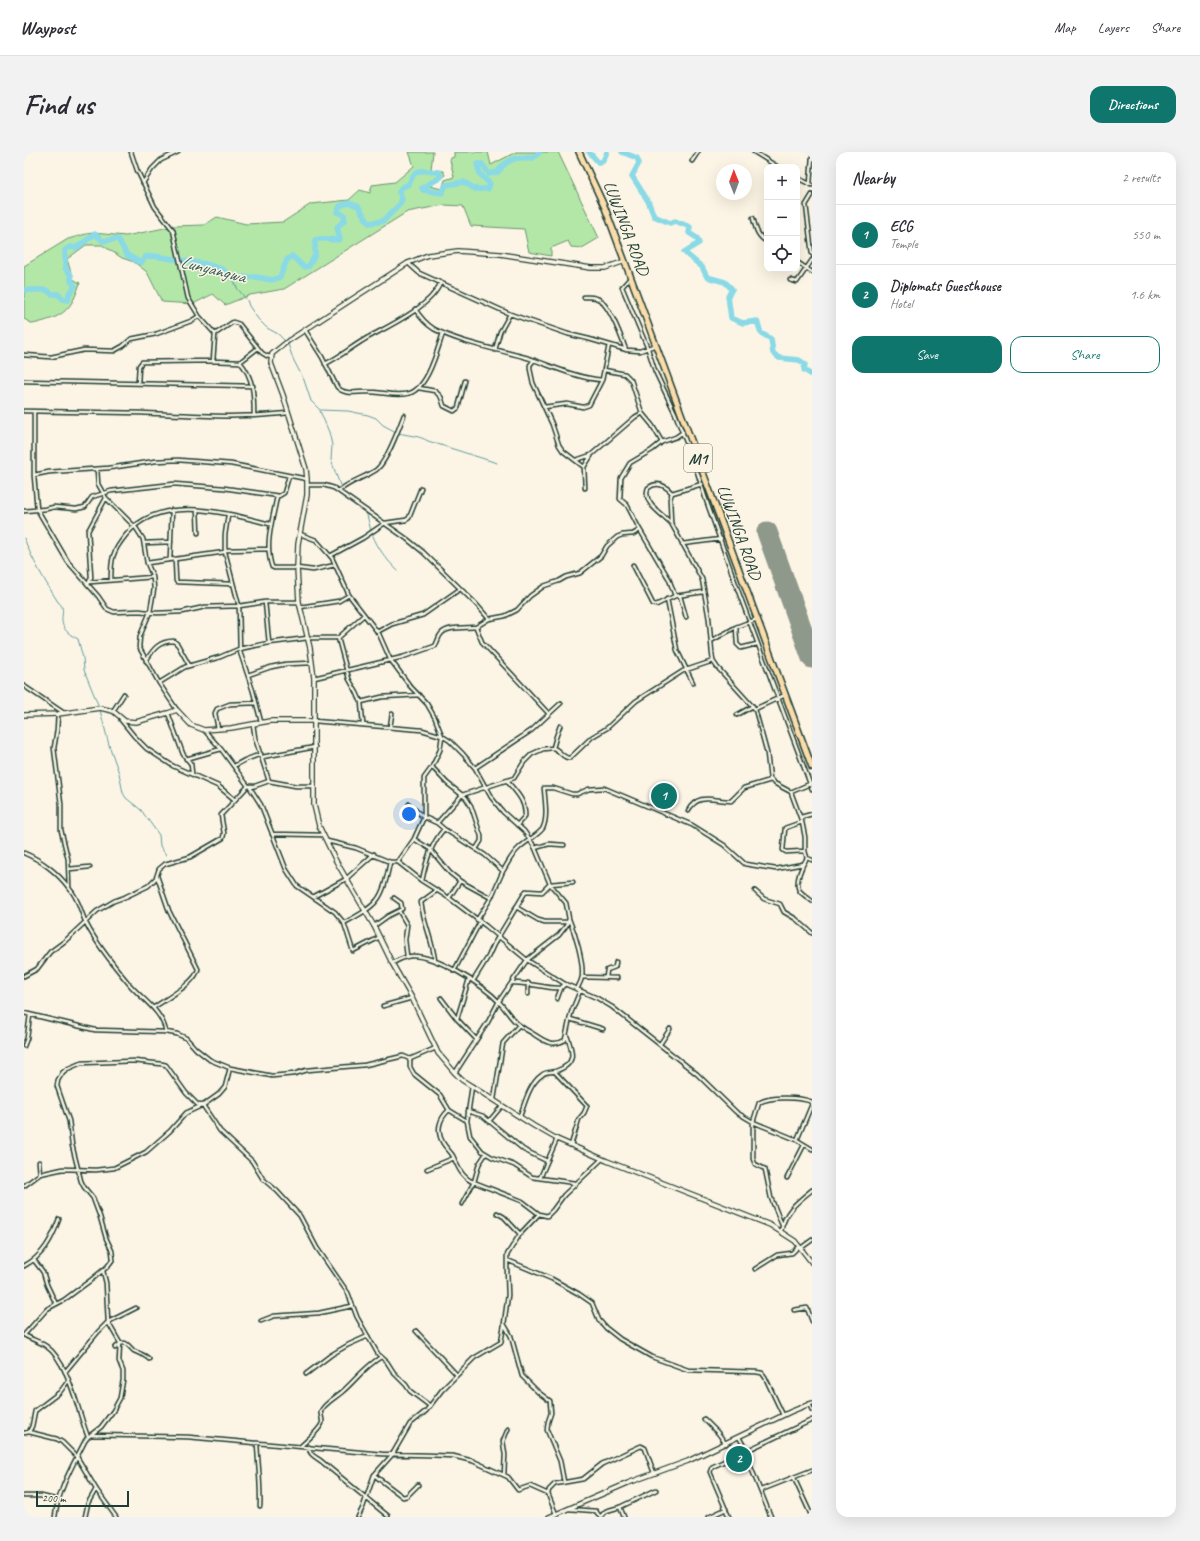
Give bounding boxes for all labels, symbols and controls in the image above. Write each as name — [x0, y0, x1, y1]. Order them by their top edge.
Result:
text: Waypost — [20, 16, 75, 40]
text: Map — [1054, 19, 1076, 36]
text: Layers — [1098, 19, 1129, 36]
text: Share — [1151, 19, 1180, 36]
button: Directions — [1090, 86, 1176, 123]
text: Find us — [24, 87, 94, 122]
north arrow — [716, 164, 752, 200]
map controls — [764, 164, 800, 272]
button: + — [764, 164, 800, 200]
text: Nearby — [852, 168, 895, 189]
text: 2 results — [1122, 170, 1160, 186]
street label: LUWINGA ROAD — [599, 178, 655, 280]
button: − — [764, 200, 800, 236]
text: ECG — [890, 217, 913, 236]
text: 1 — [862, 227, 868, 243]
text: 550 m — [1132, 227, 1160, 243]
button: locate — [764, 236, 800, 272]
text: Temple — [890, 236, 918, 252]
water label: Lunyangwa — [178, 250, 250, 288]
text: Diplomats Guesthouse — [890, 277, 1001, 296]
text: 2 — [862, 287, 868, 303]
text: 1.6 km — [1130, 287, 1160, 303]
text: Hotel — [890, 296, 913, 312]
button: Save — [852, 336, 1002, 373]
button: Share — [1010, 336, 1160, 373]
road number: M1 — [684, 444, 712, 472]
street label: LUWINGA ROAD — [713, 482, 767, 584]
pin: 1 — [651, 781, 677, 811]
your location — [399, 804, 419, 824]
pin: 2 — [726, 1444, 752, 1474]
scale bar — [36, 1489, 129, 1508]
text: 200 m — [42, 1491, 66, 1505]

